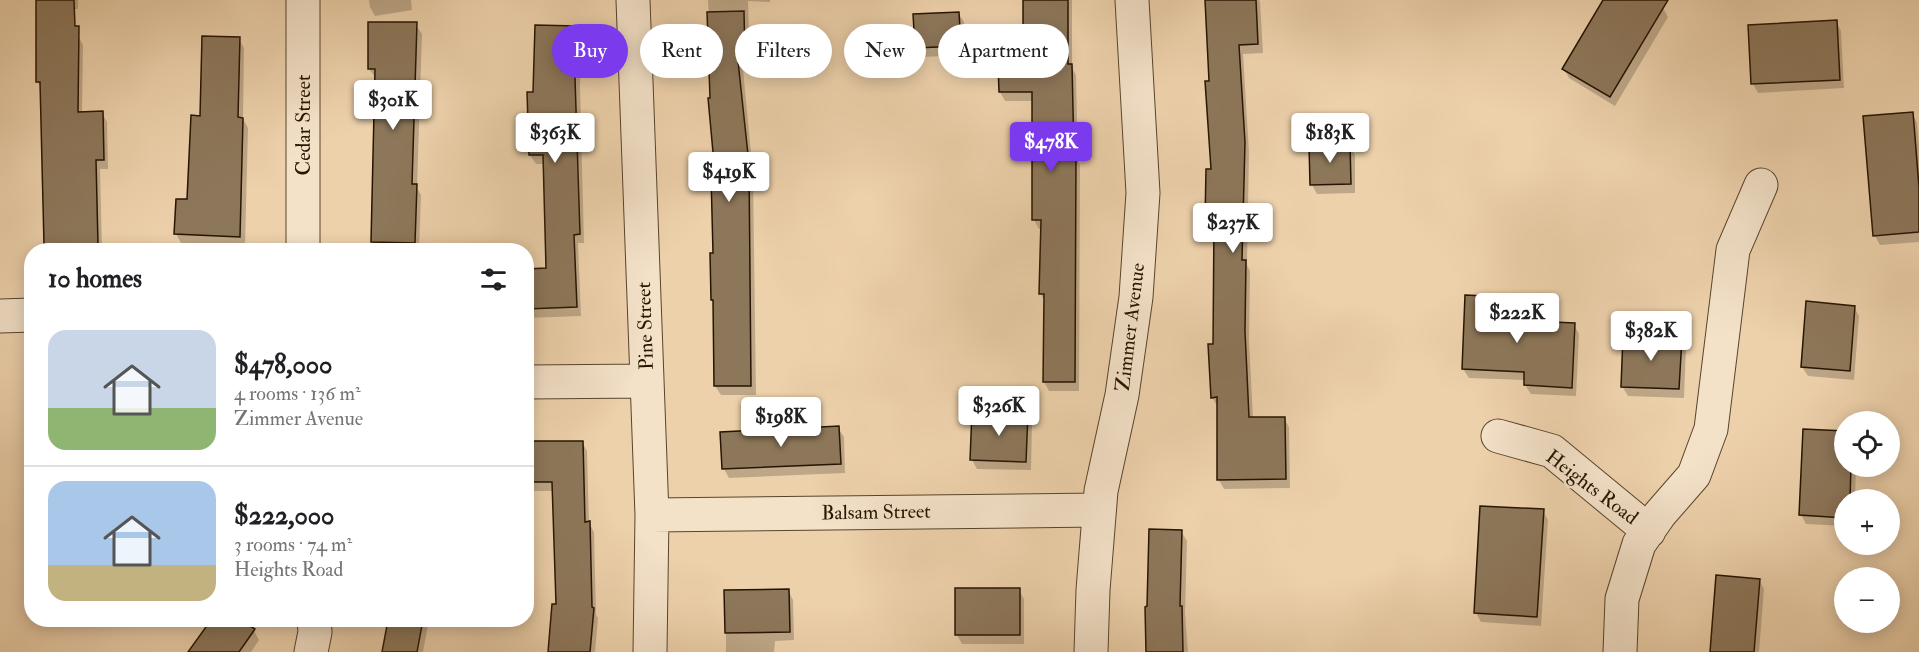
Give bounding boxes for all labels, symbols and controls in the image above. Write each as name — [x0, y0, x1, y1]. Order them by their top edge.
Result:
chip: Buy — [552, 24, 628, 78]
chip: Rent — [640, 24, 723, 78]
chip: Filters — [735, 24, 832, 78]
chip: New — [844, 24, 926, 78]
chip: Apartment — [938, 24, 1069, 78]
street label: Cedar Street — [291, 74, 316, 175]
pin: $301K — [351, 80, 435, 131]
text: $301K — [368, 87, 418, 112]
pin: $363K — [513, 113, 597, 164]
pin: $183K — [1288, 113, 1372, 164]
text: $363K — [530, 120, 580, 145]
text: $183K — [1305, 120, 1355, 145]
pin: $478K — [1009, 122, 1093, 173]
text: $478K — [1024, 129, 1078, 154]
pin: $419K — [687, 152, 771, 203]
text: $419K — [702, 159, 756, 184]
pin: $237K — [1191, 203, 1275, 254]
text: $237K — [1207, 210, 1259, 235]
street label: Zimmer Avenue — [1110, 261, 1150, 393]
text: 10 homes — [48, 263, 142, 295]
icon: filters — [477, 263, 510, 296]
street label: Pine Street — [631, 281, 659, 370]
pin: $222K — [1475, 293, 1559, 344]
text: $222K — [1489, 300, 1545, 325]
pin: $382K — [1609, 311, 1693, 362]
text: $382K — [1625, 318, 1677, 343]
text: $478,000 — [234, 349, 332, 381]
icon: home — [96, 354, 168, 426]
text: 4 rooms · 136 m² — [234, 381, 361, 406]
pin: $326K — [957, 386, 1041, 437]
text: $326K — [972, 393, 1026, 418]
pin: $198K — [739, 397, 823, 448]
text: $198K — [755, 404, 807, 429]
text: Zimmer Avenue — [234, 406, 363, 431]
map controls — [1834, 411, 1900, 633]
button: locate — [1834, 411, 1900, 477]
street label: Heights Road — [1541, 444, 1643, 530]
button: + — [1834, 489, 1900, 555]
street label: Balsam Street — [821, 499, 931, 525]
text: $222,000 — [234, 500, 334, 532]
icon: home — [96, 505, 168, 577]
text: 3 rooms · 74 m² — [234, 532, 352, 557]
text: Heights Road — [234, 557, 343, 582]
button: − — [1834, 567, 1900, 633]

